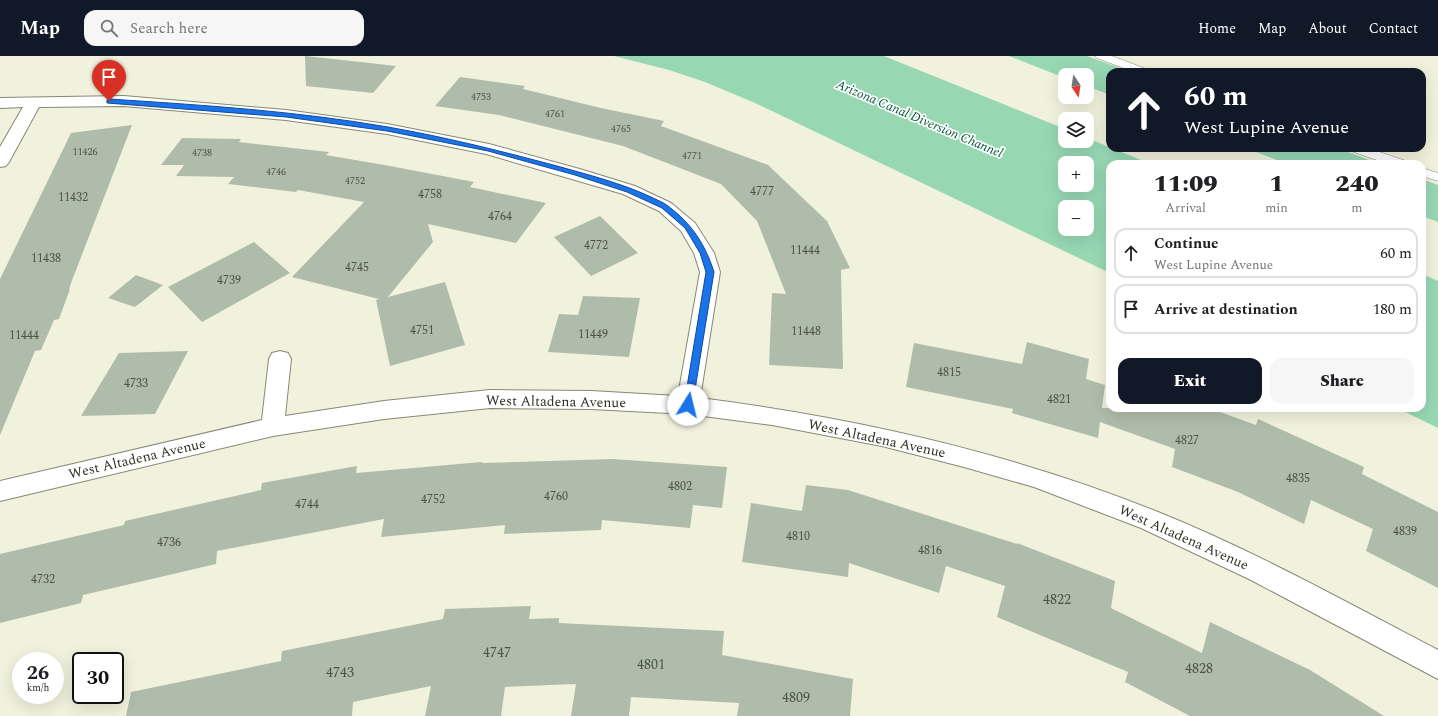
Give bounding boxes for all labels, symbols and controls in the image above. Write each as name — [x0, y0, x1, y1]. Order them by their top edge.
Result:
search box — [84, 10, 364, 46]
text: Map — [20, 14, 60, 43]
icon: search — [98, 17, 120, 39]
text: Search here — [130, 17, 208, 40]
text: Home — [1198, 18, 1236, 39]
text: Map — [1258, 18, 1286, 39]
text: About — [1308, 18, 1347, 39]
text: Contact — [1369, 18, 1418, 39]
pin — [92, 60, 126, 101]
icon: arrive — [98, 66, 120, 88]
north arrow — [1058, 68, 1094, 104]
map controls — [1058, 68, 1094, 236]
water label: Arizona Canal Diversion Channel — [832, 74, 1007, 163]
text: 60 m — [1184, 75, 1248, 118]
icon: ahead — [1118, 84, 1170, 136]
house number: 4753 — [471, 89, 491, 105]
house number: 4761 — [545, 106, 565, 122]
button: layers — [1058, 112, 1094, 148]
text: West Lupine Avenue — [1184, 114, 1349, 141]
house number: 4765 — [611, 121, 631, 137]
house number: 11426 — [73, 144, 98, 160]
house number: 4738 — [192, 145, 212, 161]
house number: 4771 — [682, 148, 702, 164]
button: + — [1058, 156, 1094, 192]
house number: 4746 — [266, 164, 286, 180]
text: 11:09 — [1153, 166, 1218, 202]
text: 1 — [1269, 166, 1284, 202]
text: 240 — [1335, 166, 1379, 202]
house number: 4752 — [345, 173, 365, 189]
house number: 4777 — [750, 182, 774, 201]
house number: 4758 — [418, 185, 442, 204]
house number: 11432 — [58, 188, 88, 207]
text: Arrival — [1165, 198, 1206, 218]
text: min — [1265, 198, 1288, 218]
text: m — [1351, 198, 1363, 218]
button: − — [1058, 200, 1094, 236]
house number: 4764 — [488, 207, 512, 226]
text: Continue — [1154, 232, 1219, 255]
house number: 4772 — [584, 236, 608, 255]
house number: 11444 — [790, 241, 820, 260]
icon: ahead — [1120, 242, 1142, 264]
text: 60 m — [1380, 242, 1412, 265]
house number: 11438 — [31, 249, 61, 268]
text: West Lupine Avenue — [1154, 255, 1273, 275]
house number: 4745 — [345, 258, 369, 277]
house number: 4739 — [217, 271, 241, 290]
icon: arrive — [1120, 298, 1142, 320]
text: Arrive at destination — [1154, 298, 1298, 321]
text: 180 m — [1373, 298, 1412, 321]
house number: 4751 — [410, 321, 434, 340]
house number: 11448 — [791, 322, 821, 341]
house number: 11449 — [578, 325, 608, 344]
house number: 11444 — [9, 326, 39, 345]
button: Exit — [1118, 358, 1262, 404]
button: Share — [1270, 358, 1414, 404]
house number: 4815 — [937, 363, 961, 382]
house number: 4733 — [124, 374, 148, 393]
position arrow — [667, 384, 709, 426]
street label: West Altadena Avenue — [486, 390, 626, 413]
house number: 4821 — [1047, 390, 1071, 409]
street label: West Altadena Avenue — [806, 414, 948, 463]
house number: 4827 — [1175, 431, 1199, 450]
street label: West Altadena Avenue — [66, 432, 208, 484]
house number: 4835 — [1286, 469, 1310, 488]
house number: 4802 — [668, 477, 692, 496]
house number: 4760 — [544, 487, 568, 506]
house number: 4752 — [421, 490, 445, 509]
house number: 4744 — [295, 495, 319, 514]
street label: West Altadena Avenue — [1116, 499, 1252, 576]
house number: 4839 — [1393, 522, 1417, 541]
house number: 4810 — [786, 527, 810, 546]
house number: 4736 — [157, 533, 181, 552]
house number: 4816 — [918, 541, 942, 560]
house number: 4732 — [31, 570, 55, 589]
house number: 4822 — [1043, 589, 1071, 610]
house number: 4747 — [483, 642, 511, 663]
speed limit sign: 30 — [72, 652, 124, 704]
house number: 4801 — [637, 654, 665, 675]
text: 26 — [27, 658, 49, 688]
house number: 4828 — [1185, 658, 1213, 679]
house number: 4743 — [326, 662, 354, 683]
text: km/h — [27, 680, 49, 696]
house number: 4809 — [782, 687, 810, 708]

